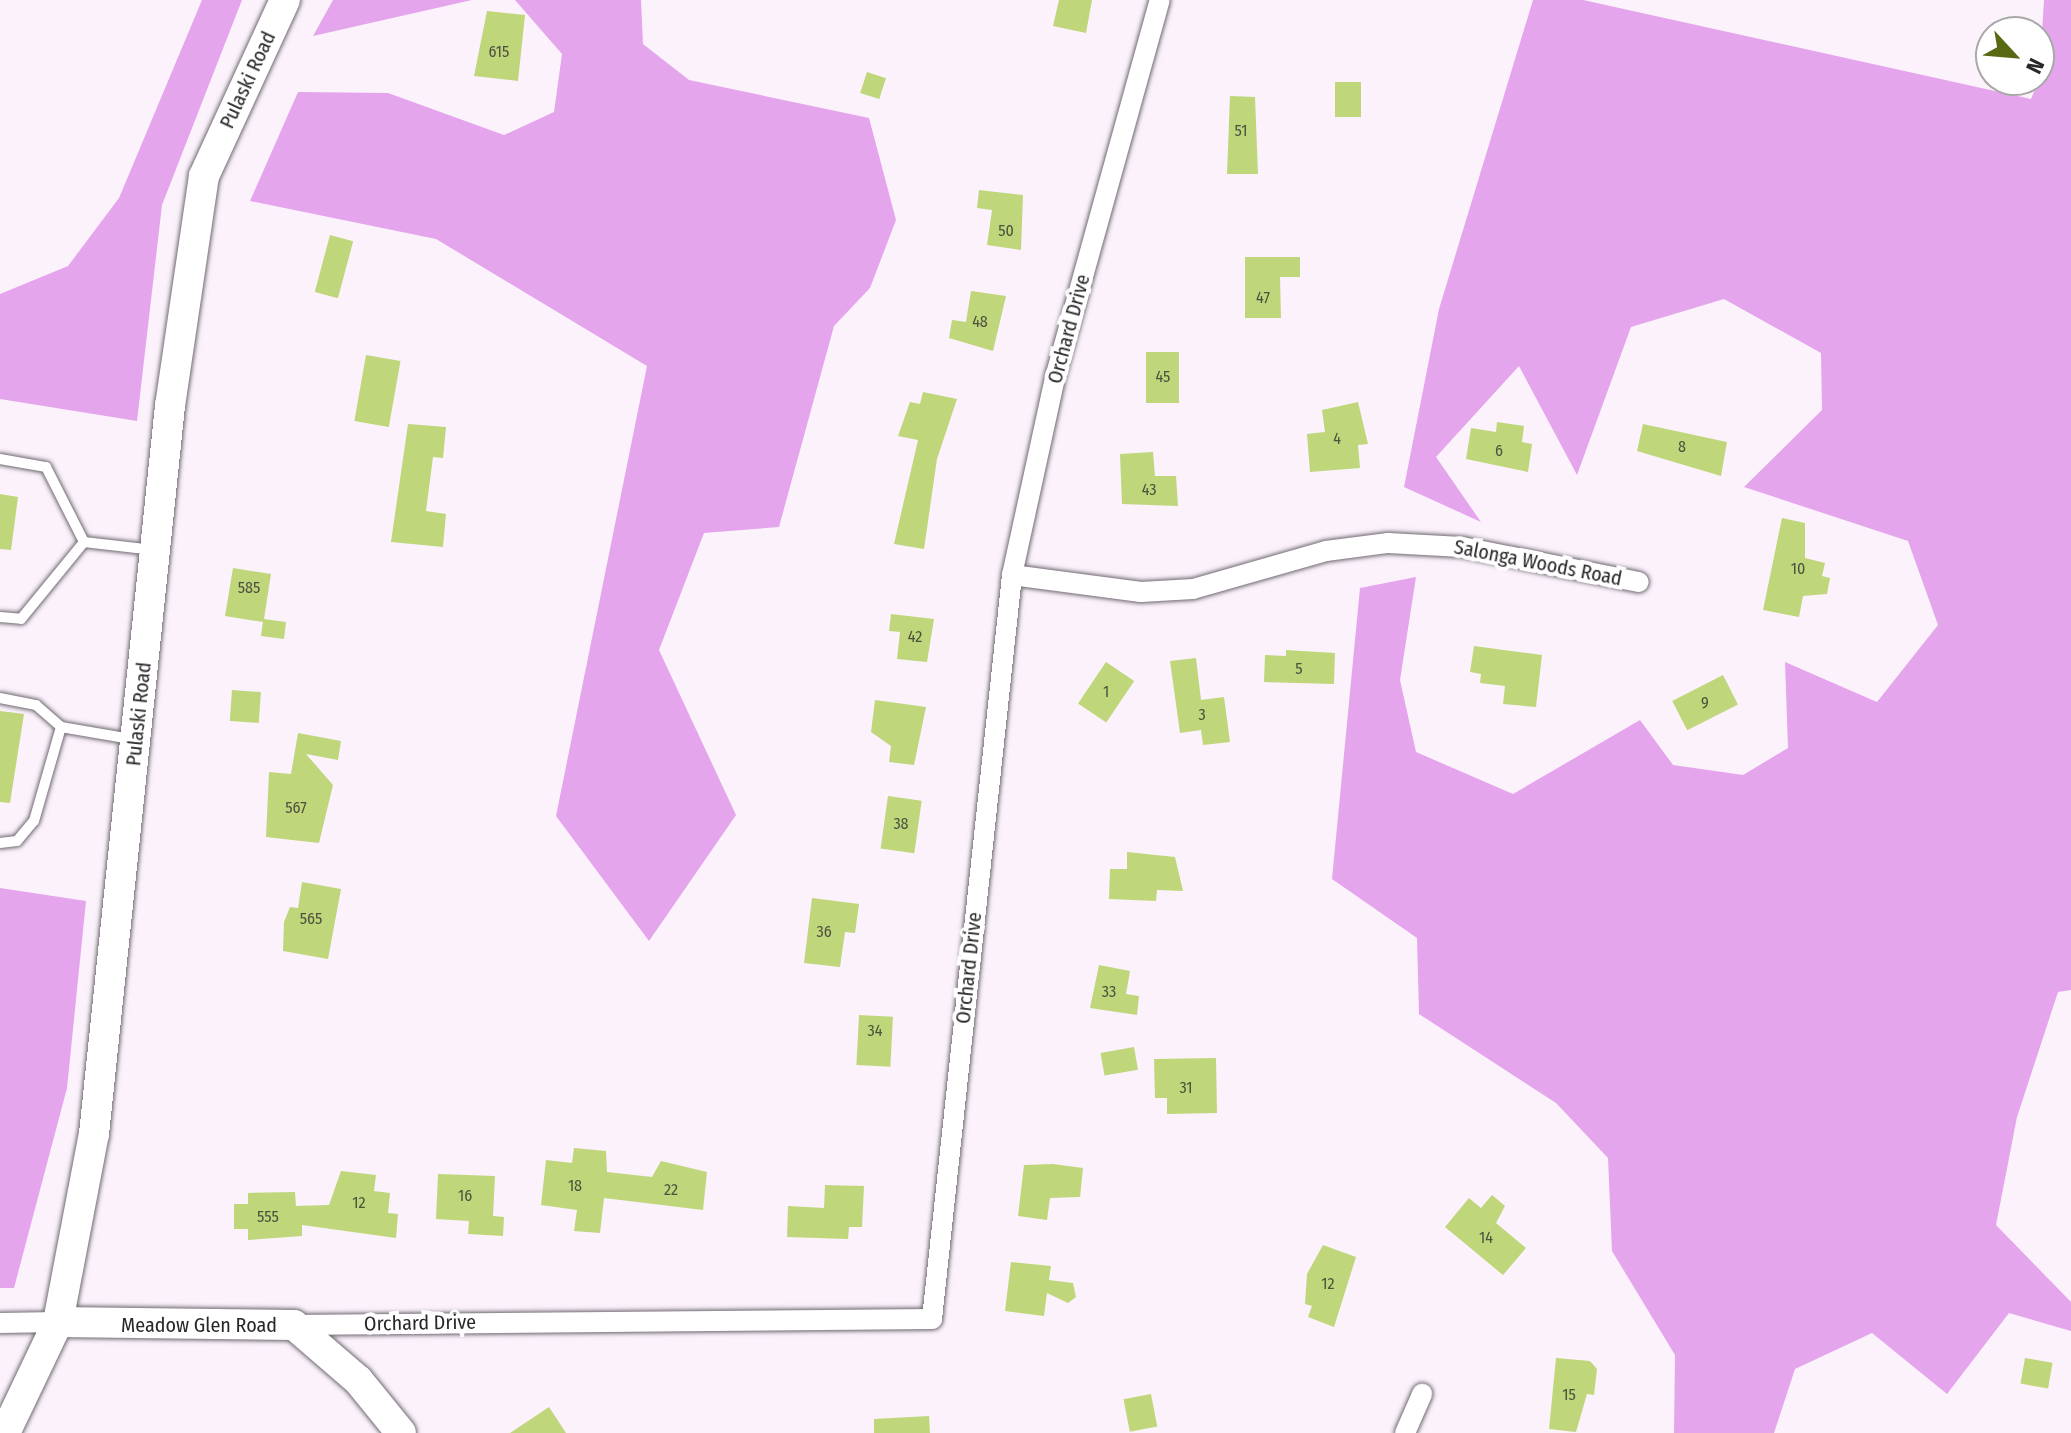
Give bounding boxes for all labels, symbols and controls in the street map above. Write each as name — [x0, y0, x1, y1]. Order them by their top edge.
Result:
north arrow — [1975, 16, 2055, 96]
street label: Pulaski Road — [215, 28, 281, 132]
house number: 615 — [489, 42, 509, 62]
text: N — [2020, 54, 2050, 78]
house number: 51 — [1235, 121, 1247, 141]
house number: 50 — [998, 221, 1014, 241]
street label: Orchard Drive — [1043, 272, 1095, 386]
house number: 47 — [1256, 288, 1270, 308]
house number: 48 — [972, 312, 988, 332]
house number: 45 — [1156, 367, 1170, 387]
house number: 4 — [1333, 429, 1341, 449]
house number: 8 — [1678, 437, 1686, 457]
house number: 6 — [1495, 441, 1503, 461]
house number: 43 — [1142, 480, 1156, 500]
street label: Salonga Woods Road — [1452, 535, 1624, 591]
house number: 10 — [1791, 559, 1805, 579]
house number: 585 — [238, 578, 260, 598]
house number: 42 — [908, 627, 922, 647]
house number: 5 — [1295, 659, 1303, 679]
street label: Pulaski Road — [122, 661, 156, 767]
house number: 1 — [1103, 682, 1109, 702]
house number: 9 — [1701, 693, 1709, 713]
house number: 3 — [1198, 705, 1206, 725]
house number: 567 — [285, 798, 307, 818]
house number: 38 — [893, 814, 909, 834]
house number: 565 — [300, 909, 322, 929]
street label: Orchard Drive — [951, 911, 987, 1025]
house number: 36 — [816, 922, 832, 942]
house number: 33 — [1102, 982, 1116, 1002]
house number: 34 — [868, 1021, 882, 1041]
house number: 31 — [1179, 1078, 1193, 1098]
house number: 18 — [568, 1176, 582, 1196]
house number: 22 — [664, 1180, 678, 1200]
house number: 16 — [458, 1186, 472, 1206]
house number: 12 — [352, 1193, 366, 1213]
house number: 555 — [257, 1207, 279, 1227]
house number: 14 — [1479, 1228, 1493, 1248]
house number: 12 — [1321, 1274, 1335, 1294]
street label: Orchard Drive — [364, 1310, 476, 1336]
street label: Meadow Glen Road — [121, 1313, 277, 1337]
house number: 15 — [1562, 1385, 1576, 1405]

